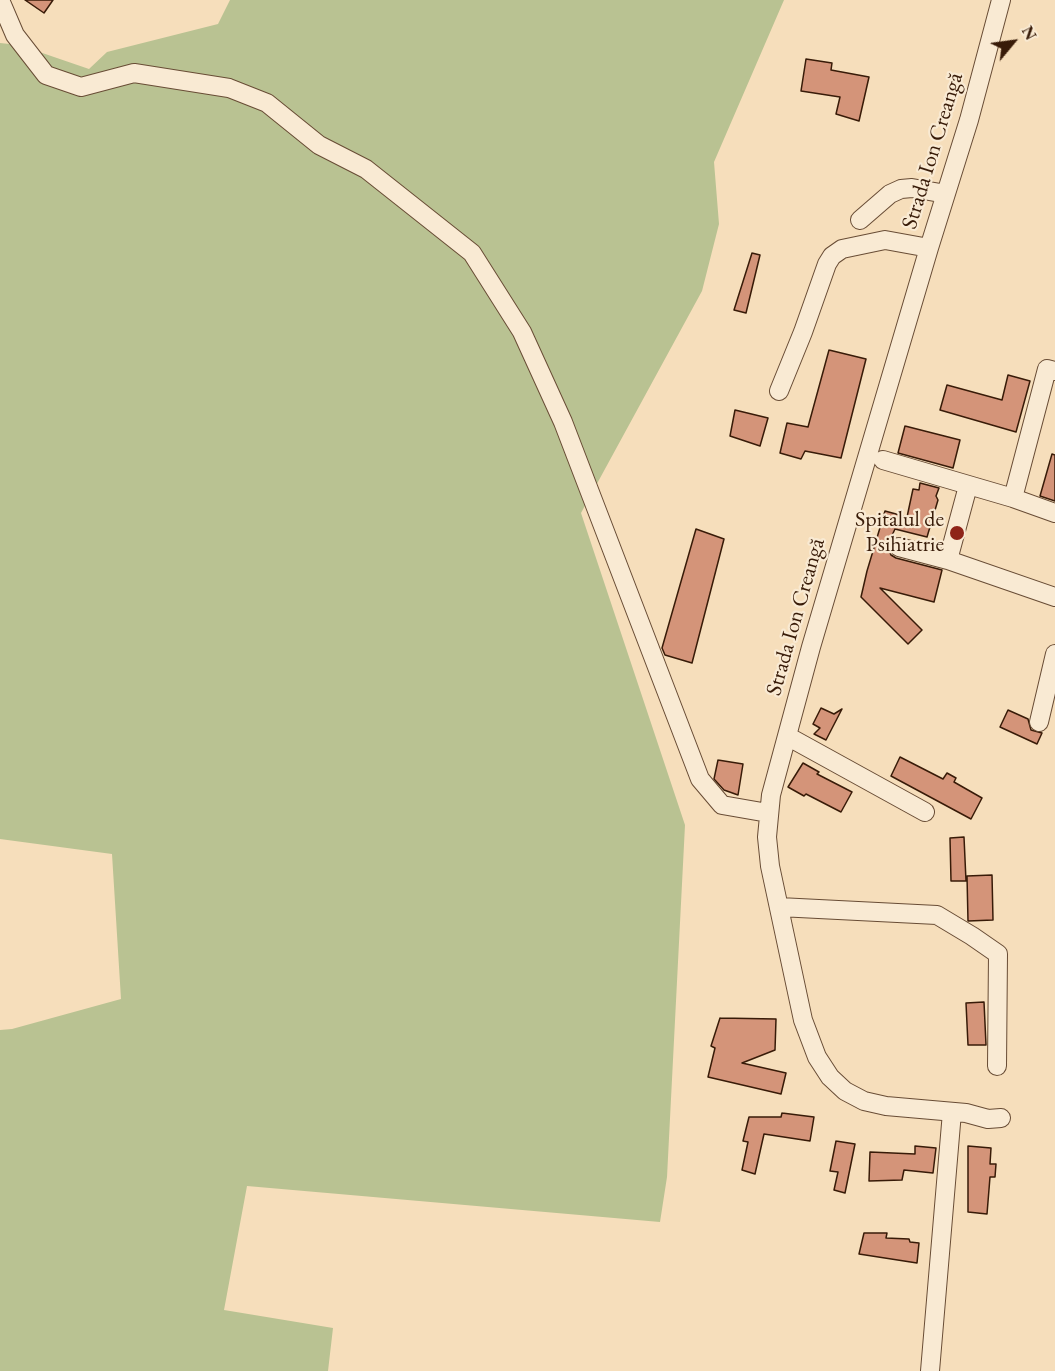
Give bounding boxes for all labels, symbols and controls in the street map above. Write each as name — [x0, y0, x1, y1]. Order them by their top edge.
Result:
north arrow — [983, 12, 1043, 72]
text: N — [1017, 22, 1042, 44]
street label: Strada Ion Creangă — [897, 70, 969, 232]
place label: Spitalul de Psihiatrie — [855, 507, 944, 558]
marker: Spitalul de Psihiatrie — [948, 524, 966, 542]
street label: Strada Ion Creangă — [761, 535, 831, 699]

